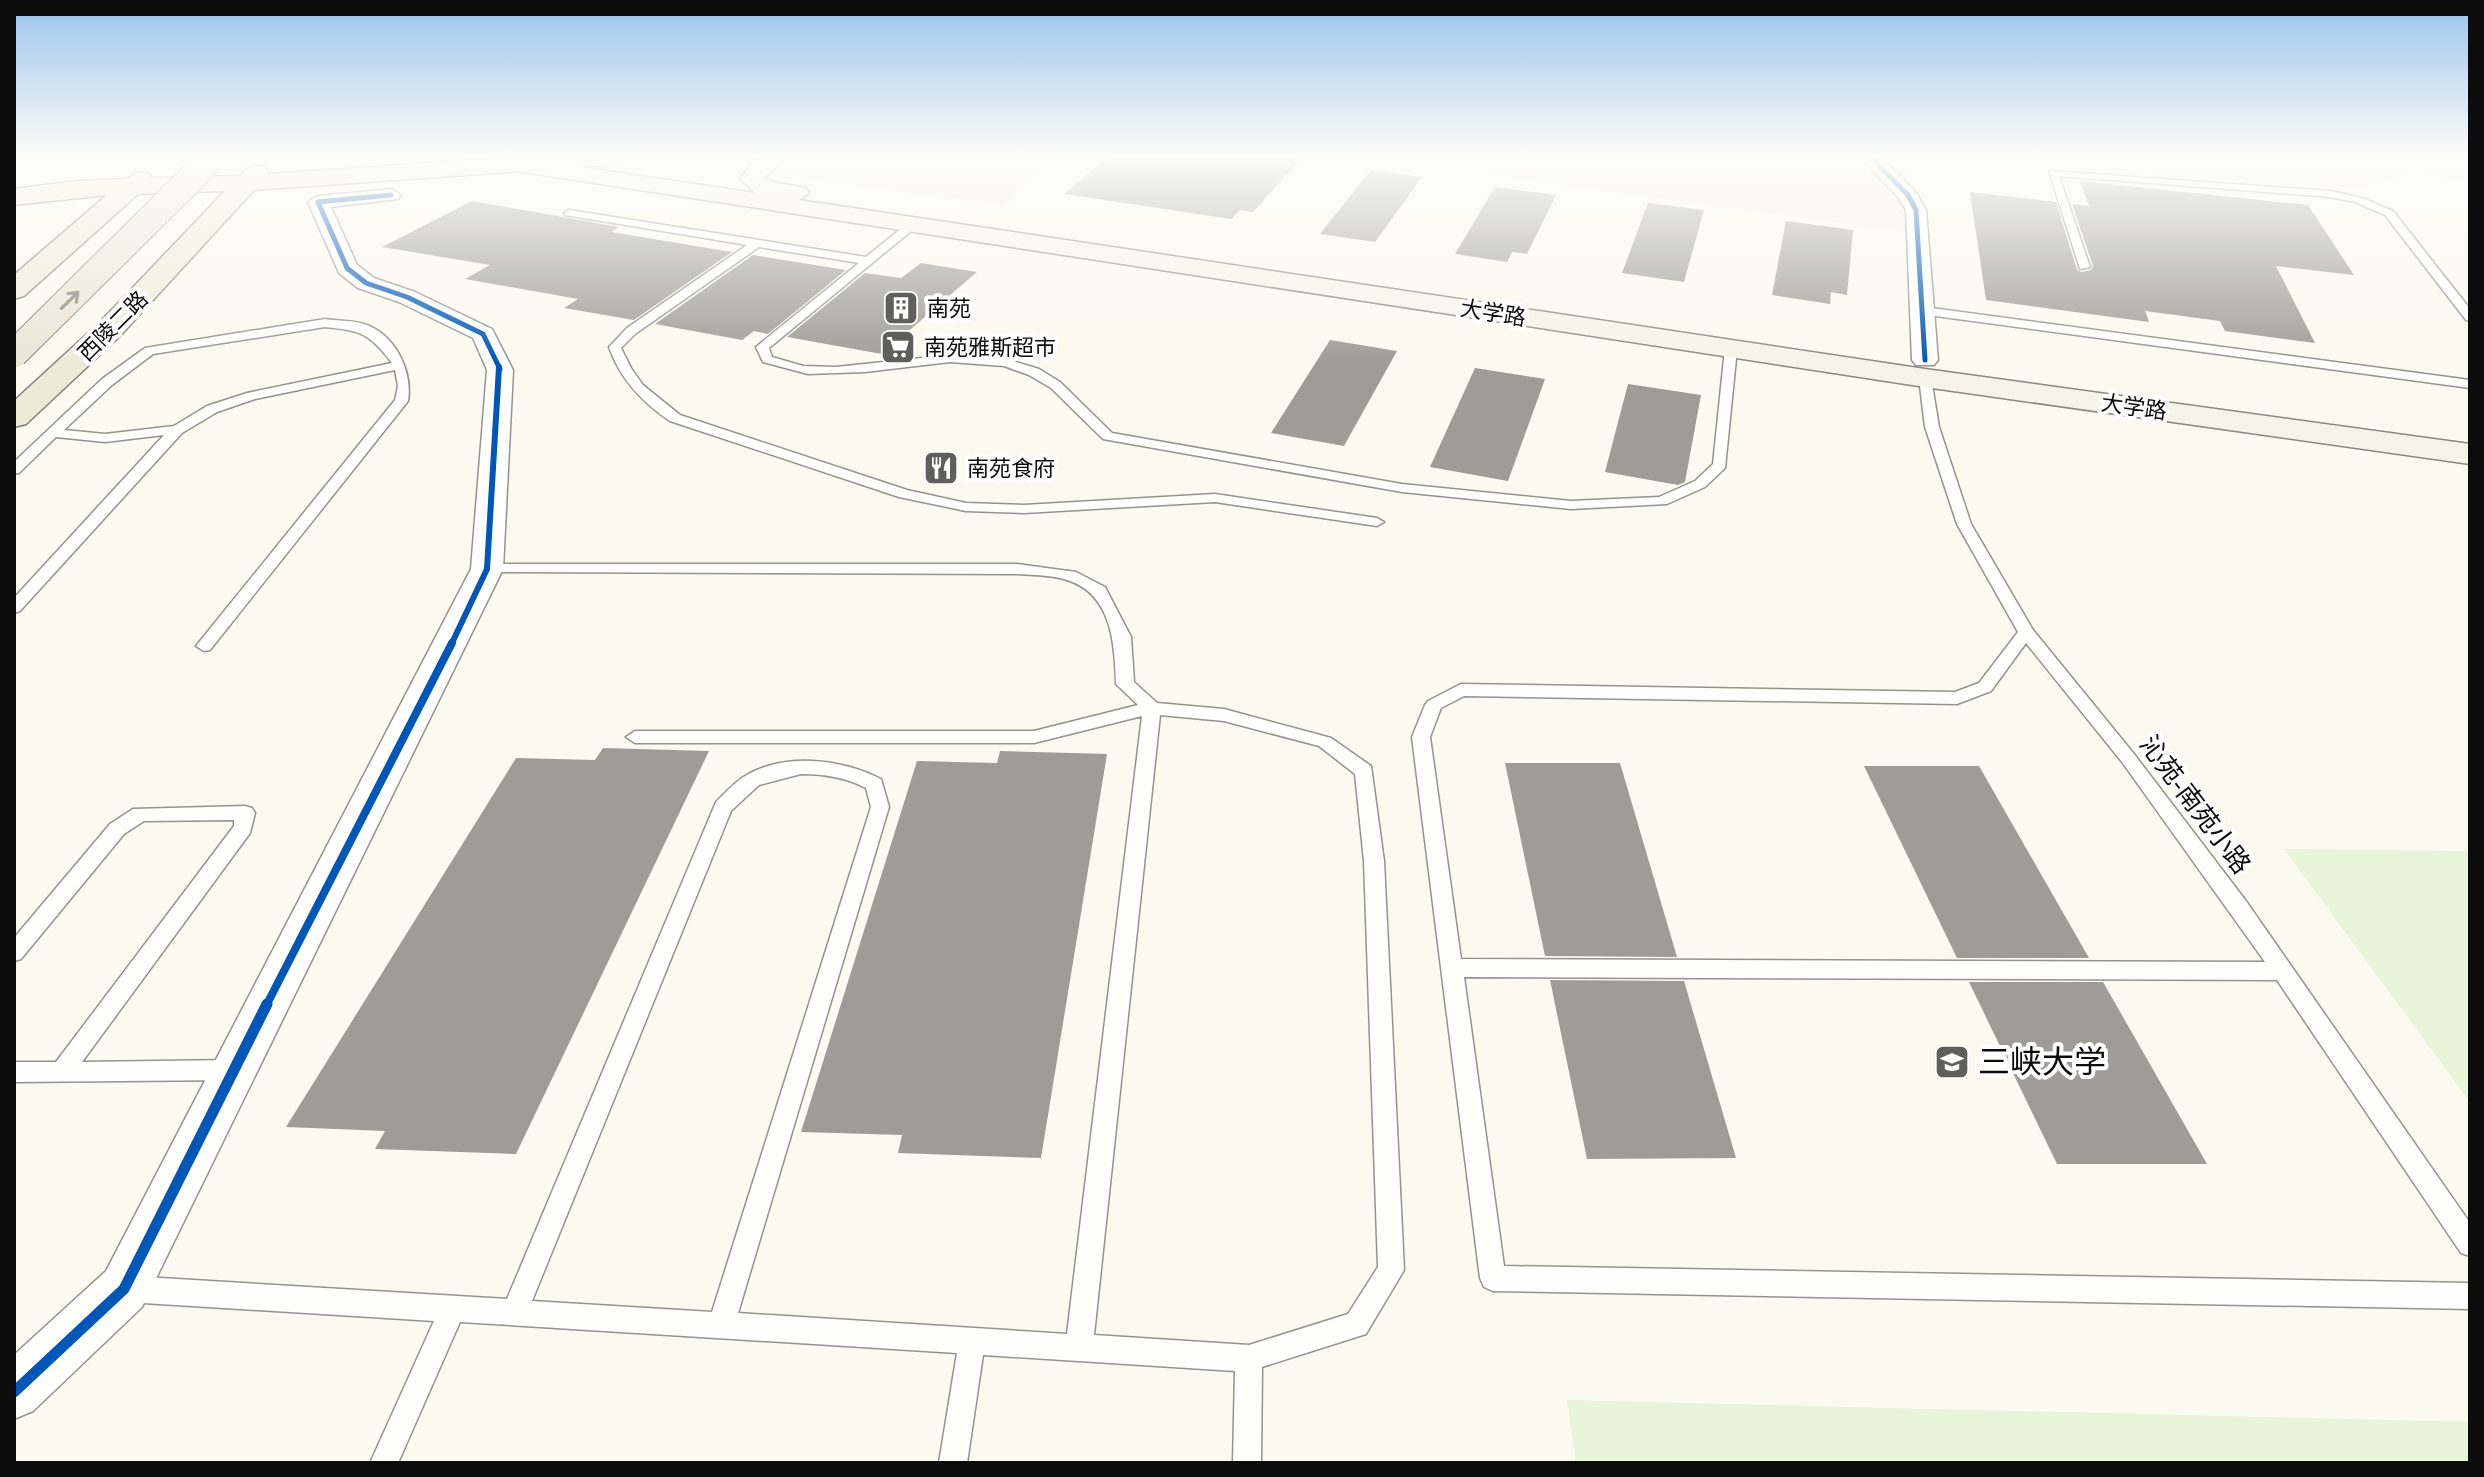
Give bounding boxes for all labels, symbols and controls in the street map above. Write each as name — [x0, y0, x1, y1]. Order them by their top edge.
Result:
street label: 西陵二路 — [73, 286, 153, 366]
building icon: 南苑 — [882, 289, 920, 327]
one-way arrow — [60, 290, 80, 309]
street label: 大学路 — [1458, 295, 1528, 331]
place label: 南苑 — [927, 296, 971, 321]
supermarket icon: 南苑雅斯超市 — [879, 328, 917, 366]
place label: 南苑雅斯超市 — [924, 335, 1056, 360]
street label: 大学路 — [2100, 390, 2168, 424]
restaurant icon: 南苑食府 — [922, 449, 960, 487]
place label: 南苑食府 — [967, 456, 1055, 481]
street label: 沁苑-南苑小路 — [2134, 731, 2256, 879]
school or university icon: 三峡大学 — [1933, 1043, 1971, 1081]
place label: 三峡大学 — [1978, 1044, 2106, 1080]

